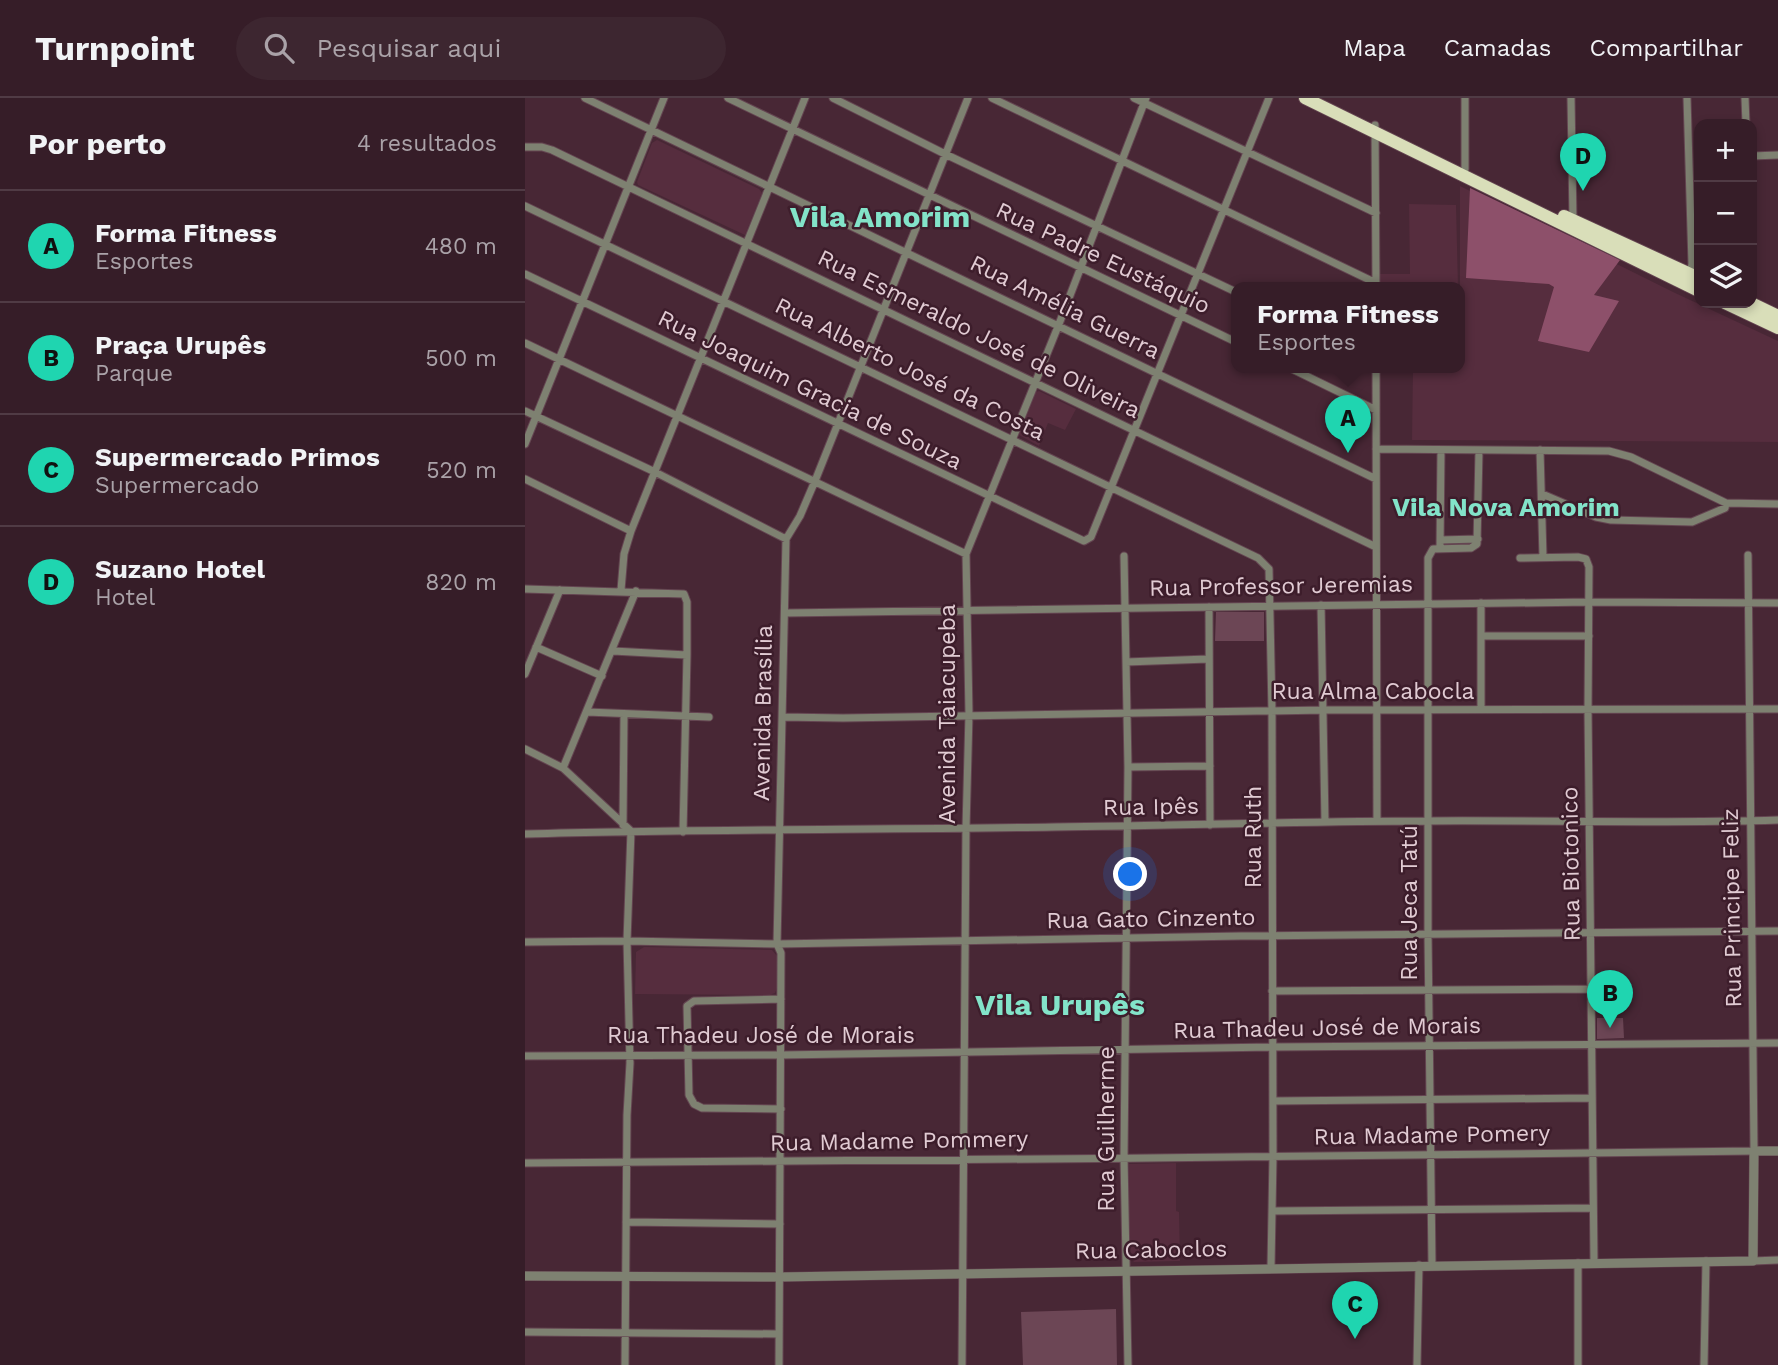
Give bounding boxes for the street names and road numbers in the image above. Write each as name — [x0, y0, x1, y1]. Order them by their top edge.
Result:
street label: Rua Padre Eustáquio — [992, 197, 1214, 319]
street label: Rua Esmeraldo José de Oliveira — [813, 244, 1145, 424]
street label: Rua Amélia Guerra — [966, 249, 1164, 365]
street label: Rua Alberto José da Costa — [771, 292, 1049, 446]
street label: Rua Joaquim Gracia de Souza — [654, 304, 966, 476]
street label: Rua Professor Jeremias — [1149, 570, 1413, 602]
street label: Avenida Taiacupeba — [934, 604, 961, 824]
street label: Avenida Brasília — [748, 625, 778, 801]
street label: Rua Alma Cabocla — [1271, 678, 1475, 705]
street label: Rua Ruth — [1240, 786, 1267, 888]
street label: Rua Biotonico — [1556, 786, 1586, 942]
street label: Rua Ipês — [1103, 793, 1199, 821]
street label: Rua Principe Feliz — [1717, 808, 1747, 1008]
street label: Rua Jeca Tatú — [1396, 825, 1423, 981]
street label: Rua Gato Cinzento — [1046, 904, 1256, 934]
street label: Rua Thadeu José de Morais — [1173, 1012, 1481, 1044]
street label: Rua Thadeu José de Morais — [607, 1022, 915, 1049]
street label: Rua Guilherme — [1093, 1046, 1120, 1212]
street label: Rua Madame Pomery — [1313, 1119, 1551, 1151]
street label: Rua Madame Pommery — [770, 1125, 1029, 1157]
street label: Rua Caboclos — [1075, 1235, 1227, 1265]

